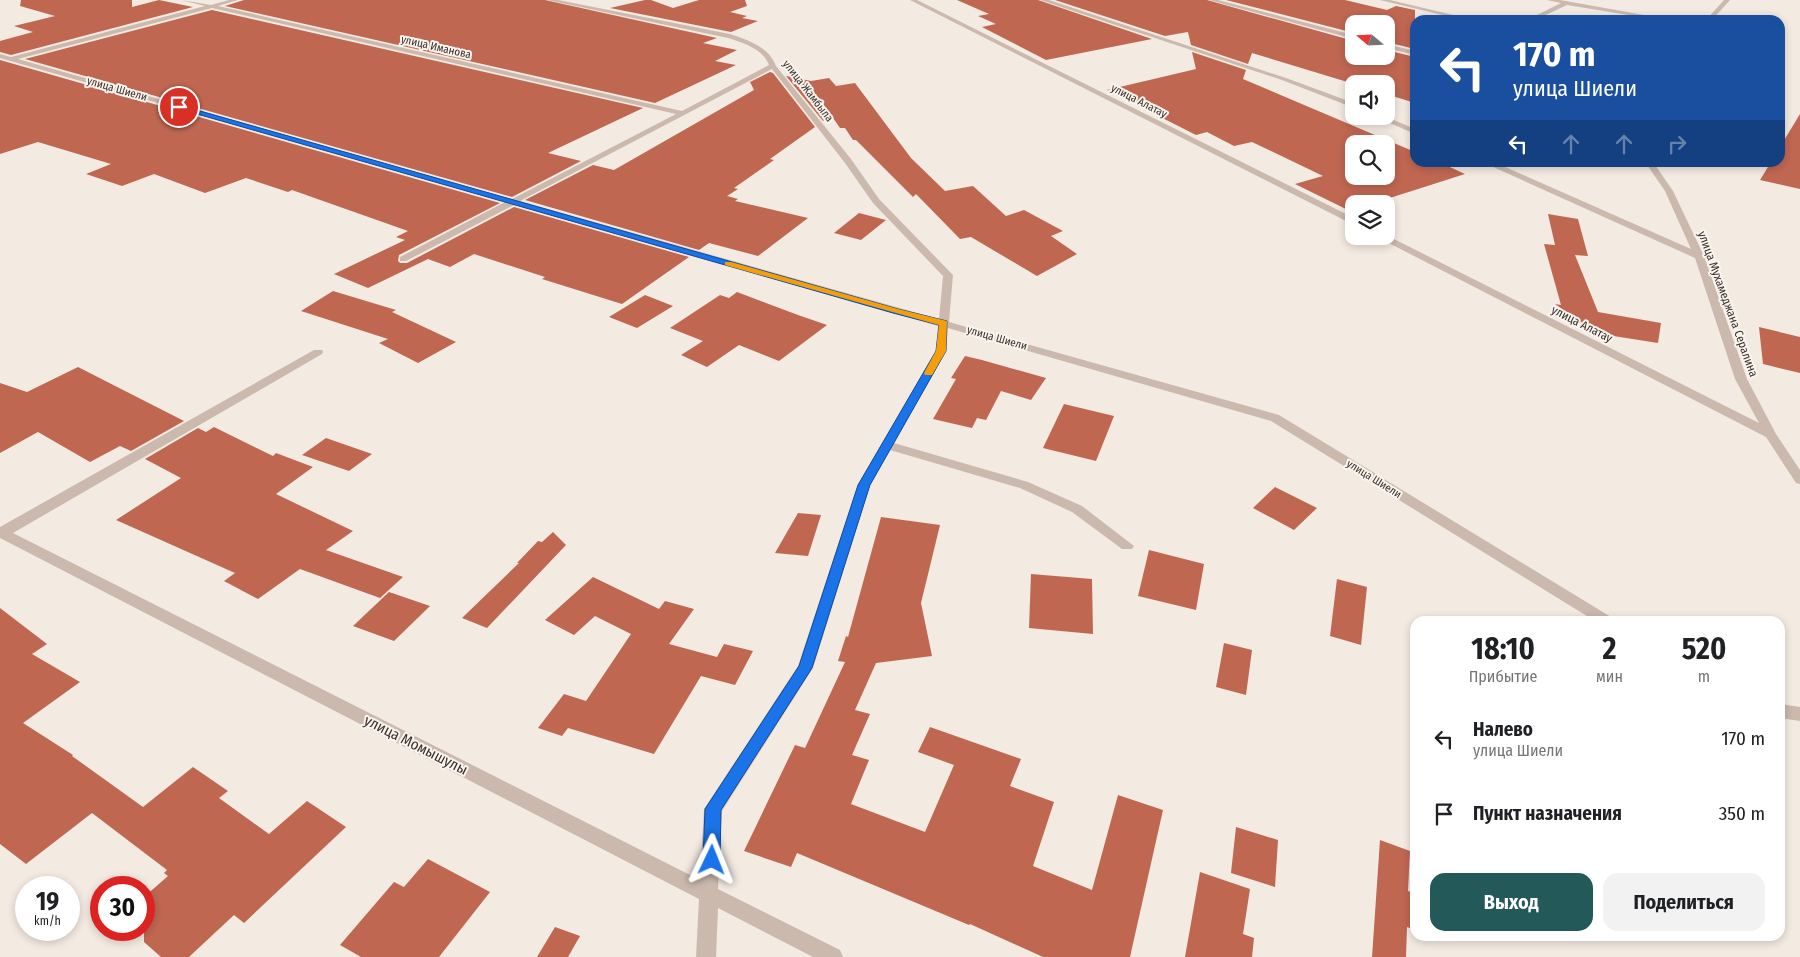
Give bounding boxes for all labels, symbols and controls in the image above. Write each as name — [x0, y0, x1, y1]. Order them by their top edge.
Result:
north arrow — [1345, 15, 1395, 65]
map controls — [1345, 15, 1395, 245]
street label: улица Иманова — [400, 33, 472, 61]
text: 170 m — [1513, 33, 1596, 75]
icon: left — [1430, 35, 1495, 100]
street label: улица Жамбыла — [780, 58, 836, 124]
street label: улица Шиели — [85, 74, 149, 104]
button: sound — [1345, 75, 1395, 125]
text: улица Шиели — [1513, 75, 1637, 102]
street label: улица Алатау — [1109, 81, 1169, 121]
pin — [158, 86, 200, 128]
icon: arrive — [165, 93, 193, 121]
icon: left — [1504, 130, 1532, 158]
icon: ahead — [1557, 130, 1585, 158]
icon: ahead — [1610, 130, 1638, 158]
icon: right — [1663, 130, 1691, 158]
button: search — [1345, 135, 1395, 185]
button: layers — [1345, 195, 1395, 245]
street label: улица Мухамеджана Сералина — [1695, 229, 1761, 379]
street label: улица Алатау — [1549, 303, 1615, 346]
street label: улица Шиели — [965, 323, 1029, 353]
street label: улица Шиели — [1344, 457, 1404, 501]
text: 18:10 — [1471, 631, 1535, 667]
text: 2 — [1603, 631, 1616, 667]
text: 520 — [1682, 631, 1726, 667]
text: Прибытие — [1469, 667, 1537, 686]
text: мин — [1596, 667, 1623, 686]
text: m — [1698, 667, 1710, 686]
street label: улица Момышулы — [361, 711, 471, 779]
text: Налево — [1473, 718, 1533, 741]
icon: left — [1430, 725, 1458, 753]
text: 170 m — [1721, 727, 1765, 750]
text: улица Шиели — [1473, 741, 1563, 760]
icon: arrive — [1430, 800, 1458, 828]
text: Пункт назначения — [1473, 802, 1622, 825]
text: 350 m — [1719, 802, 1765, 825]
position arrow — [685, 833, 737, 885]
button: Выход — [1430, 873, 1593, 931]
button: Поделиться — [1603, 873, 1765, 931]
speed limit sign: 30 — [90, 876, 155, 941]
text: 19 — [36, 887, 59, 917]
text: km/h — [34, 914, 61, 928]

